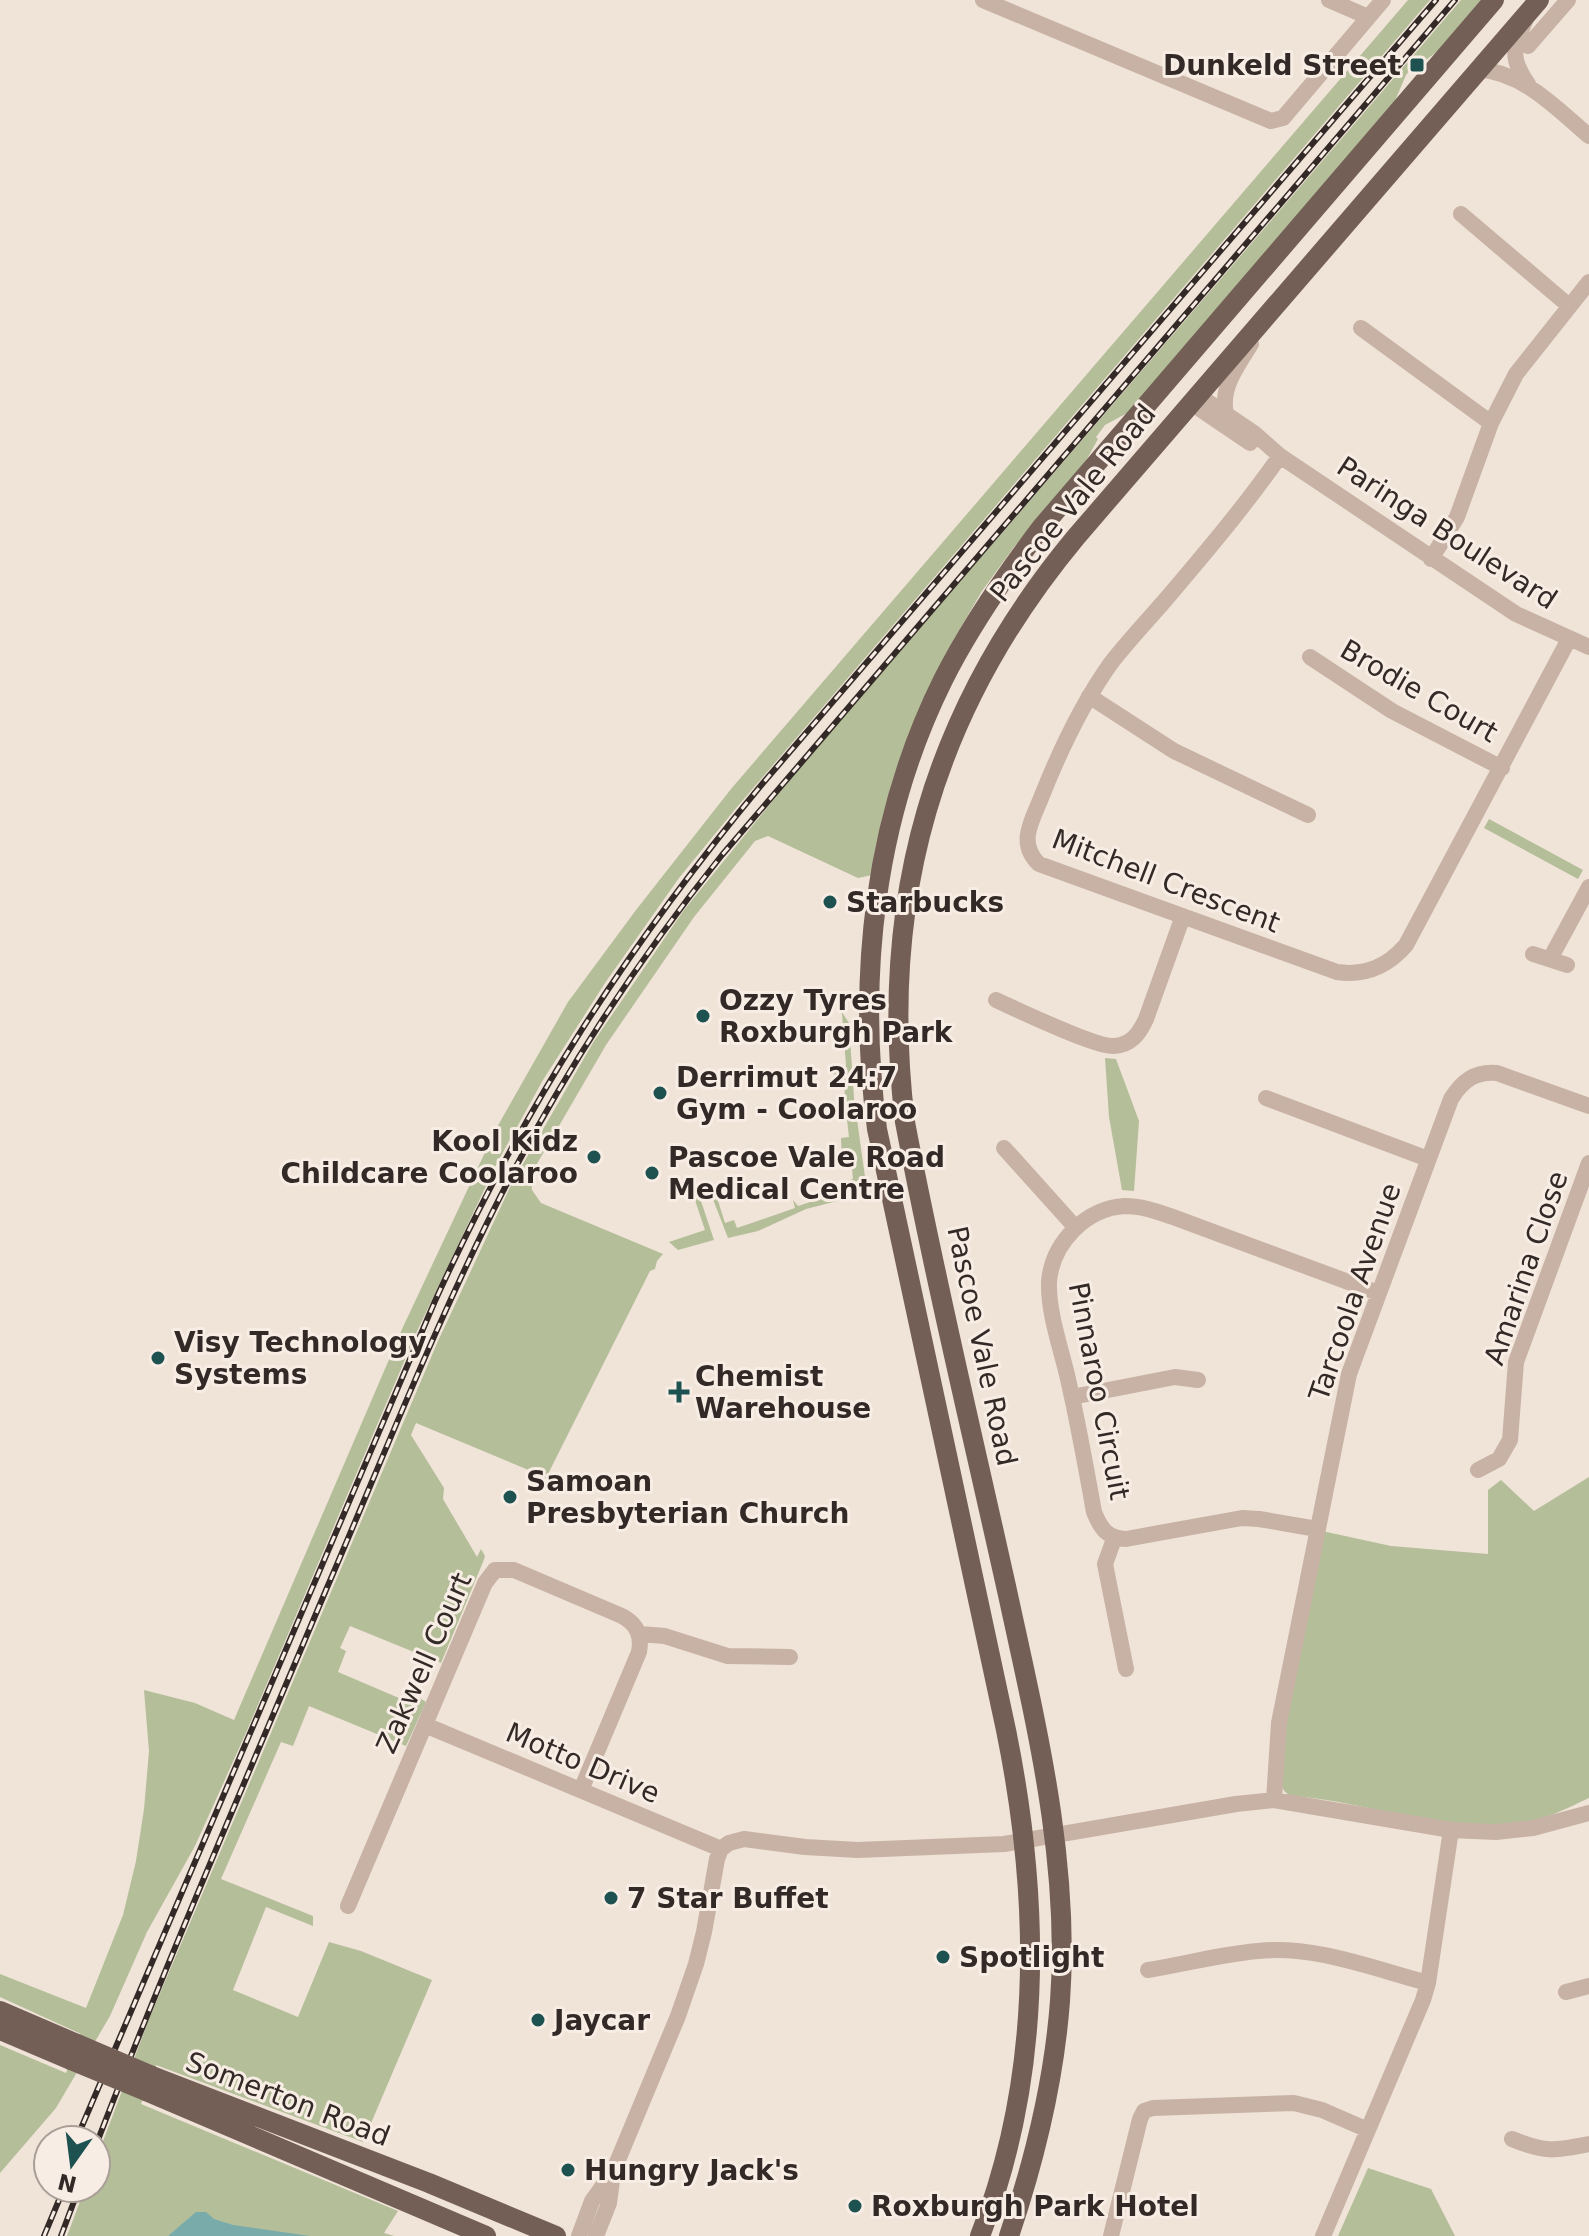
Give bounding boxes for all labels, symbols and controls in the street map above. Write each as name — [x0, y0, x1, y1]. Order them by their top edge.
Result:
place label: Dunkeld Street — [1163, 49, 1401, 82]
marker: Dunkeld Street — [1408, 56, 1426, 74]
street label: Pascoe Vale Road — [983, 398, 1163, 608]
street label: Paringa Boulevard — [1331, 450, 1563, 616]
street label: Brodie Court — [1335, 633, 1503, 749]
street label: Mitchell Crescent — [1047, 822, 1285, 940]
place label: Starbucks — [846, 886, 1004, 919]
marker: Starbucks — [821, 893, 839, 911]
place label: Ozzy Tyres Roxburgh Park — [719, 984, 954, 1049]
marker: Ozzy Tyres Roxburgh Park — [694, 1007, 712, 1025]
place label: Derrimut 24:7 Gym - Coolaroo — [676, 1061, 917, 1126]
marker: Derrimut 24:7 Gym - Coolaroo — [651, 1084, 669, 1102]
place label: Kool Kidz Childcare Coolaroo — [280, 1125, 578, 1190]
place label: Pascoe Vale Road Medical Centre — [668, 1141, 945, 1206]
marker: Kool Kidz Childcare Coolaroo — [585, 1148, 603, 1166]
marker: Pascoe Vale Road Medical Centre — [643, 1164, 661, 1182]
street label: Amarina Close — [1477, 1167, 1575, 1369]
street label: Tarcoola Avenue — [1302, 1179, 1408, 1406]
street label: Pascoe Vale Road — [940, 1223, 1024, 1469]
street label: Pinnaroo Circuit — [1062, 1279, 1136, 1503]
place label: Visy Technology Systems — [174, 1326, 427, 1391]
marker: Visy Technology Systems — [149, 1349, 167, 1367]
place label: Chemist Warehouse — [695, 1360, 871, 1425]
marker: Chemist Warehouse — [670, 1383, 688, 1401]
place label: Samoan Presbyterian Church — [526, 1465, 849, 1530]
marker: Samoan Presbyterian Church — [501, 1488, 519, 1506]
street label: Zakwell Court — [369, 1568, 479, 1758]
street label: Motto Drive — [501, 1716, 665, 1810]
place label: 7 Star Buffet — [627, 1882, 829, 1915]
marker: 7 Star Buffet — [602, 1889, 620, 1907]
place label: Spotlight — [959, 1941, 1104, 1974]
marker: Spotlight — [934, 1948, 952, 1966]
place label: Jaycar — [552, 2004, 650, 2037]
marker: Jaycar — [529, 2011, 547, 2029]
street label: Somerton Road — [181, 2045, 395, 2153]
north arrow — [32, 2124, 112, 2204]
place label: Hungry Jack's — [584, 2154, 799, 2187]
marker: Hungry Jack's — [559, 2161, 577, 2179]
text: N — [55, 2169, 79, 2197]
place label: Roxburgh Park Hotel — [871, 2190, 1199, 2223]
marker: Roxburgh Park Hotel — [846, 2197, 864, 2215]

